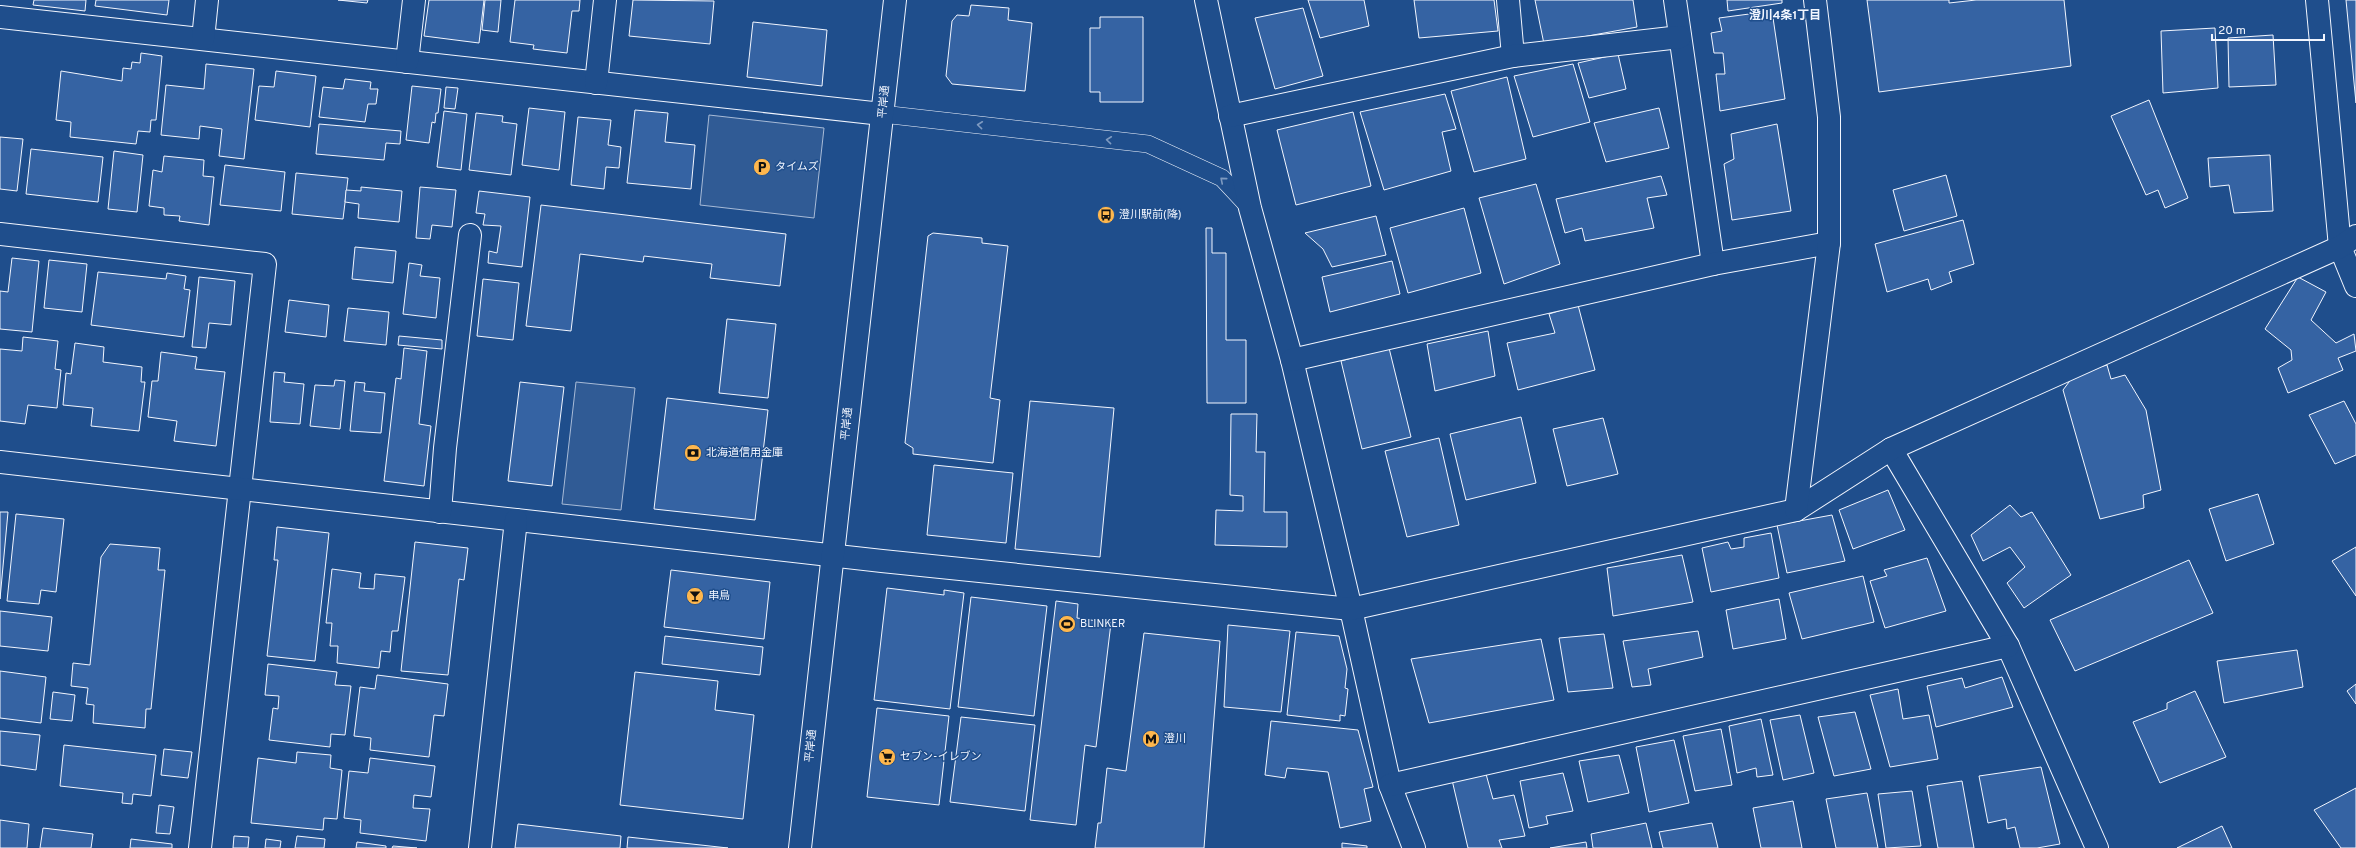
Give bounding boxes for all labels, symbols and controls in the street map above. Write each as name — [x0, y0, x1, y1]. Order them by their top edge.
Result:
district label: 澄川4条1丁目 — [1749, 8, 1821, 24]
scale bar — [2212, 16, 2324, 42]
text: 20 m — [2218, 23, 2246, 39]
street label: 平岸通 — [875, 85, 893, 119]
one-way arrow — [977, 121, 983, 130]
one-way arrow — [1106, 136, 1112, 145]
parking icon: タイムズ — [752, 157, 772, 177]
place label: タイムズ — [775, 160, 819, 174]
one-way arrow — [1221, 178, 1228, 185]
bus stop icon: 澄川駅前(降) — [1096, 205, 1116, 225]
place label: 澄川駅前(降) — [1119, 208, 1182, 222]
street label: 平岸通 — [838, 407, 856, 441]
bank icon: 北海道信用金庫 — [683, 443, 703, 463]
place label: 北海道信用金庫 — [706, 446, 783, 460]
bar icon: 串鳥 — [685, 586, 705, 606]
place label: 串鳥 — [708, 589, 730, 603]
sports icon: BLINKER — [1057, 614, 1077, 634]
place label: BLINKER — [1080, 617, 1125, 631]
street label: 平岸通 — [802, 729, 820, 763]
metro station icon: 澄川 — [1141, 729, 1161, 749]
place label: 澄川 — [1164, 732, 1186, 746]
supermarket icon: セブン-イレブン — [877, 747, 897, 767]
place label: セブン-イレブン — [900, 750, 981, 764]

